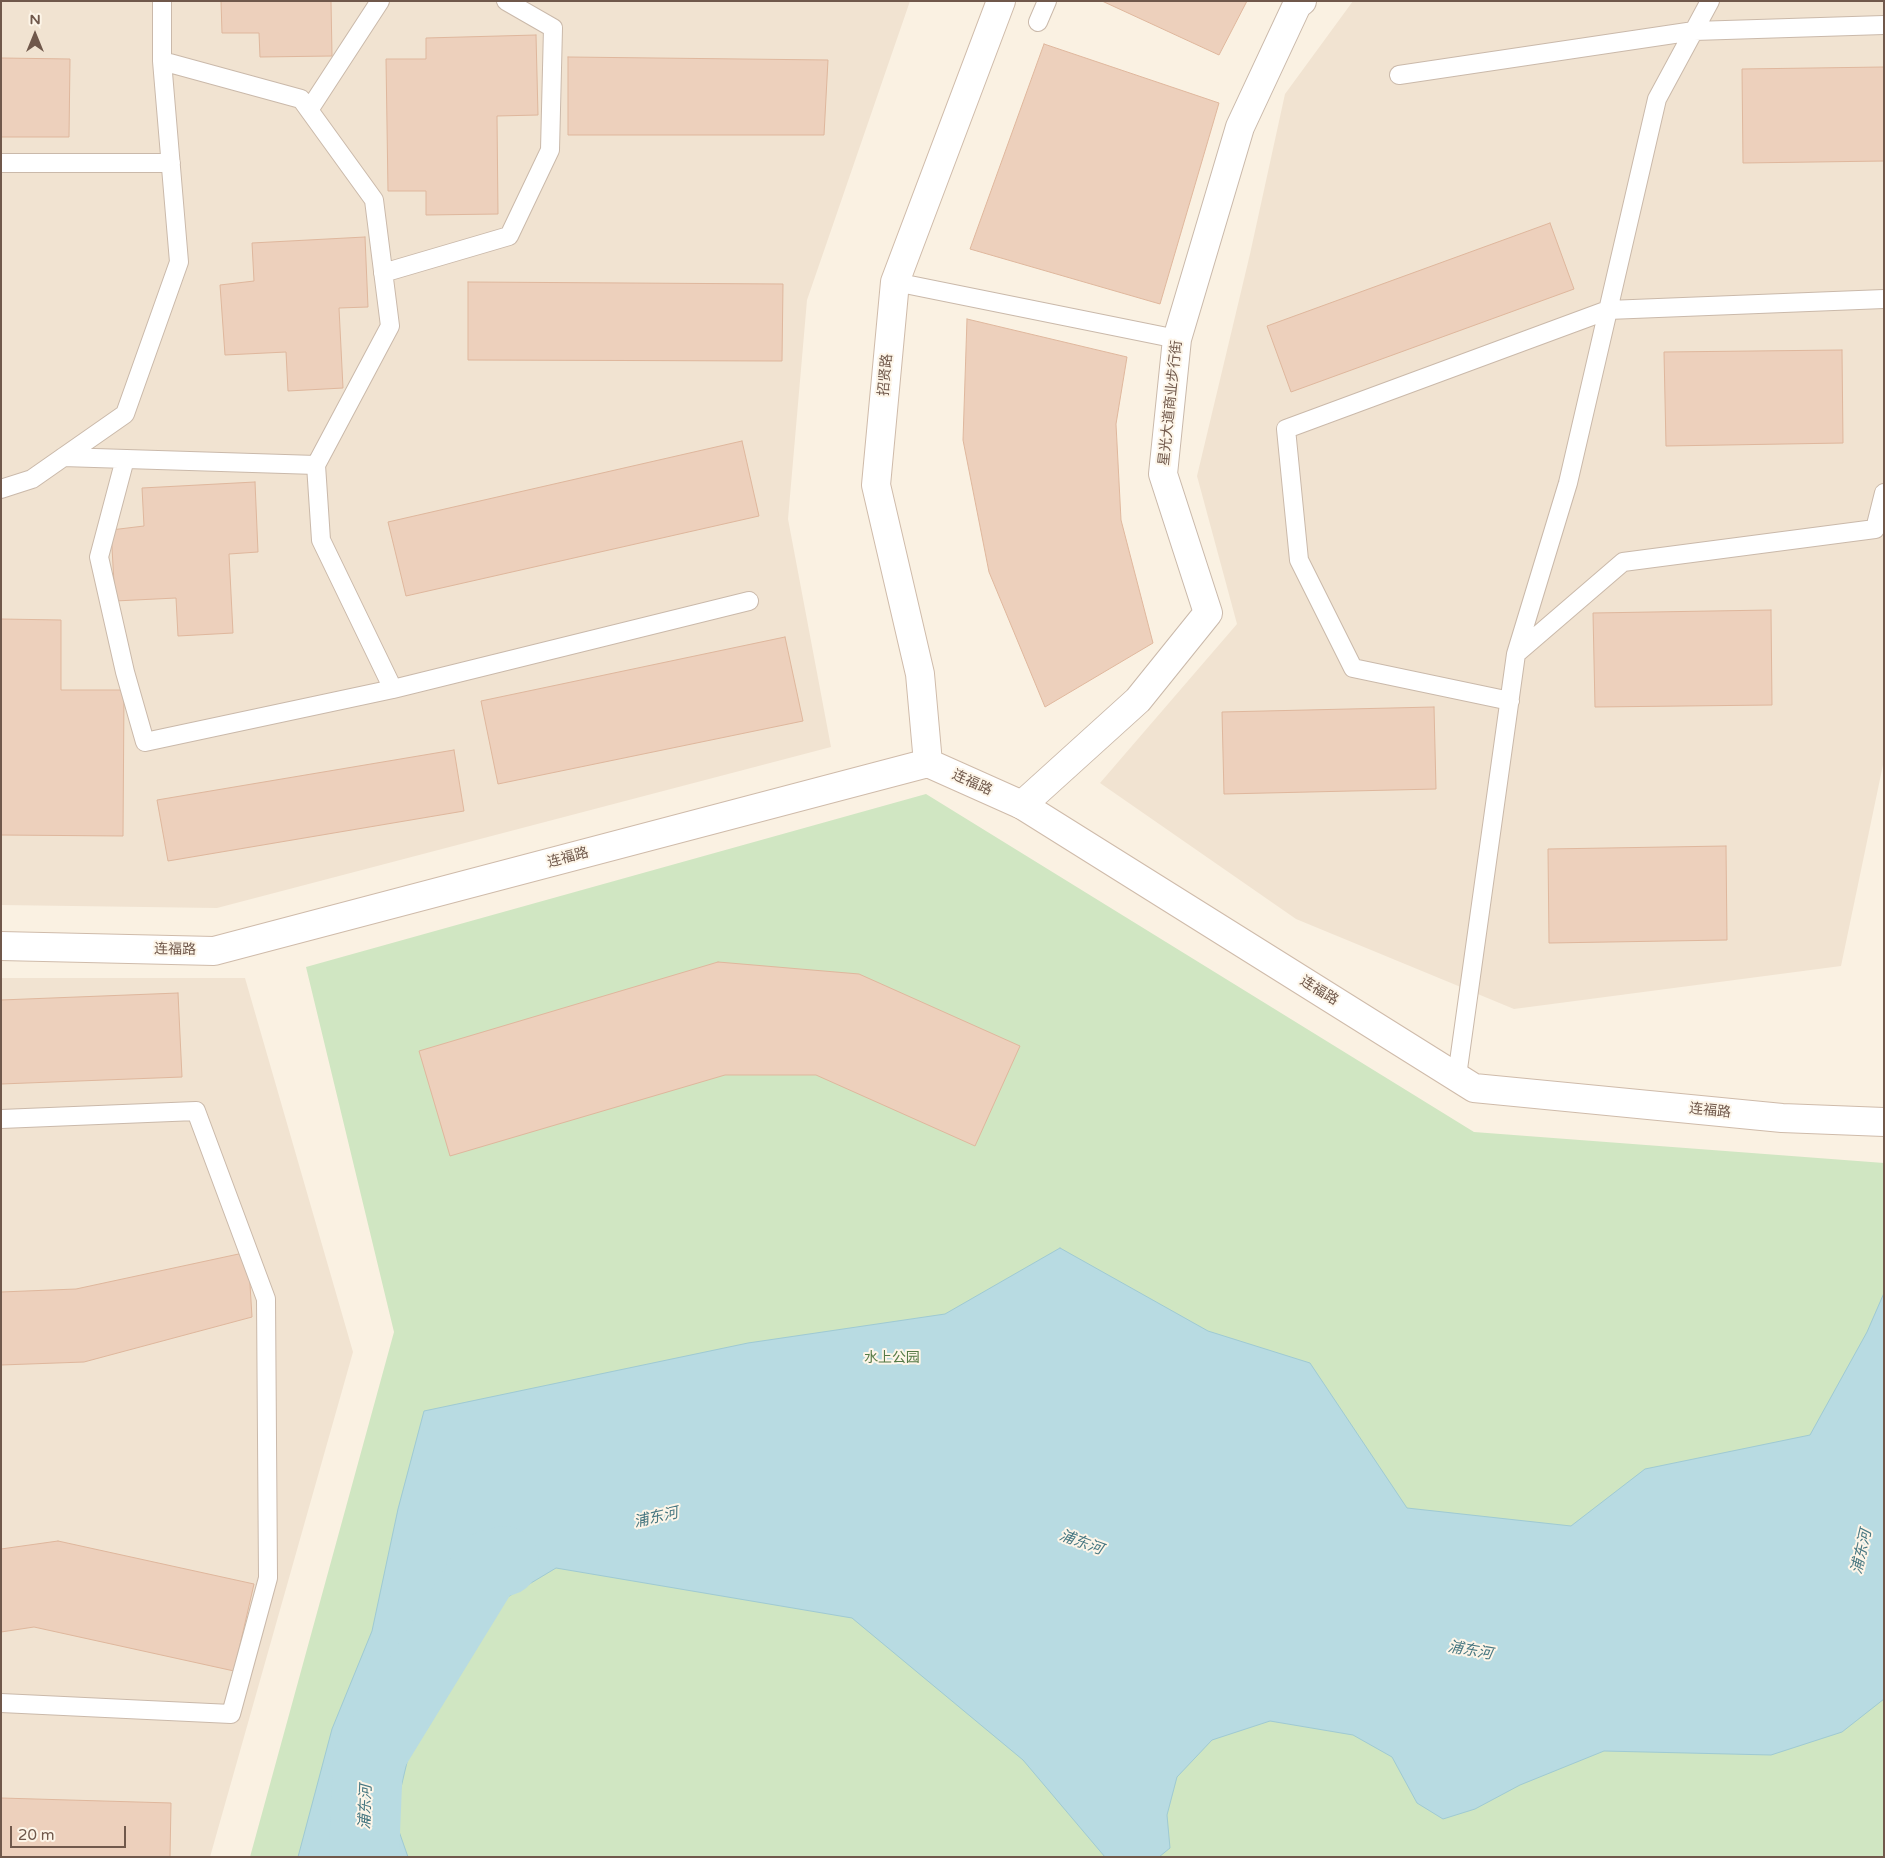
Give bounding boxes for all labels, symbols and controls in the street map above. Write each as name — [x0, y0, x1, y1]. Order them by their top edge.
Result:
north arrow — [10, 10, 60, 60]
text: N — [29, 11, 41, 28]
street label: 星光大道商业步行街 — [1156, 339, 1186, 467]
street label: 招贤路 — [876, 353, 896, 397]
street label: 连福路 — [949, 767, 995, 799]
street label: 连福路 — [546, 844, 590, 872]
street label: 连福路 — [154, 941, 196, 959]
street label: 连福路 — [1297, 973, 1341, 1009]
street label: 连福路 — [1688, 1100, 1732, 1122]
park label: 水上公园 — [864, 1350, 920, 1366]
water label: 浦东河 — [632, 1504, 680, 1532]
water label: 浦东河 — [1057, 1527, 1105, 1559]
water label: 浦东河 — [1848, 1528, 1876, 1576]
water label: 浦东河 — [1446, 1638, 1494, 1664]
water label: 浦东河 — [356, 1784, 376, 1830]
scale bar — [12, 1816, 129, 1848]
text: 20 m — [18, 1826, 55, 1844]

